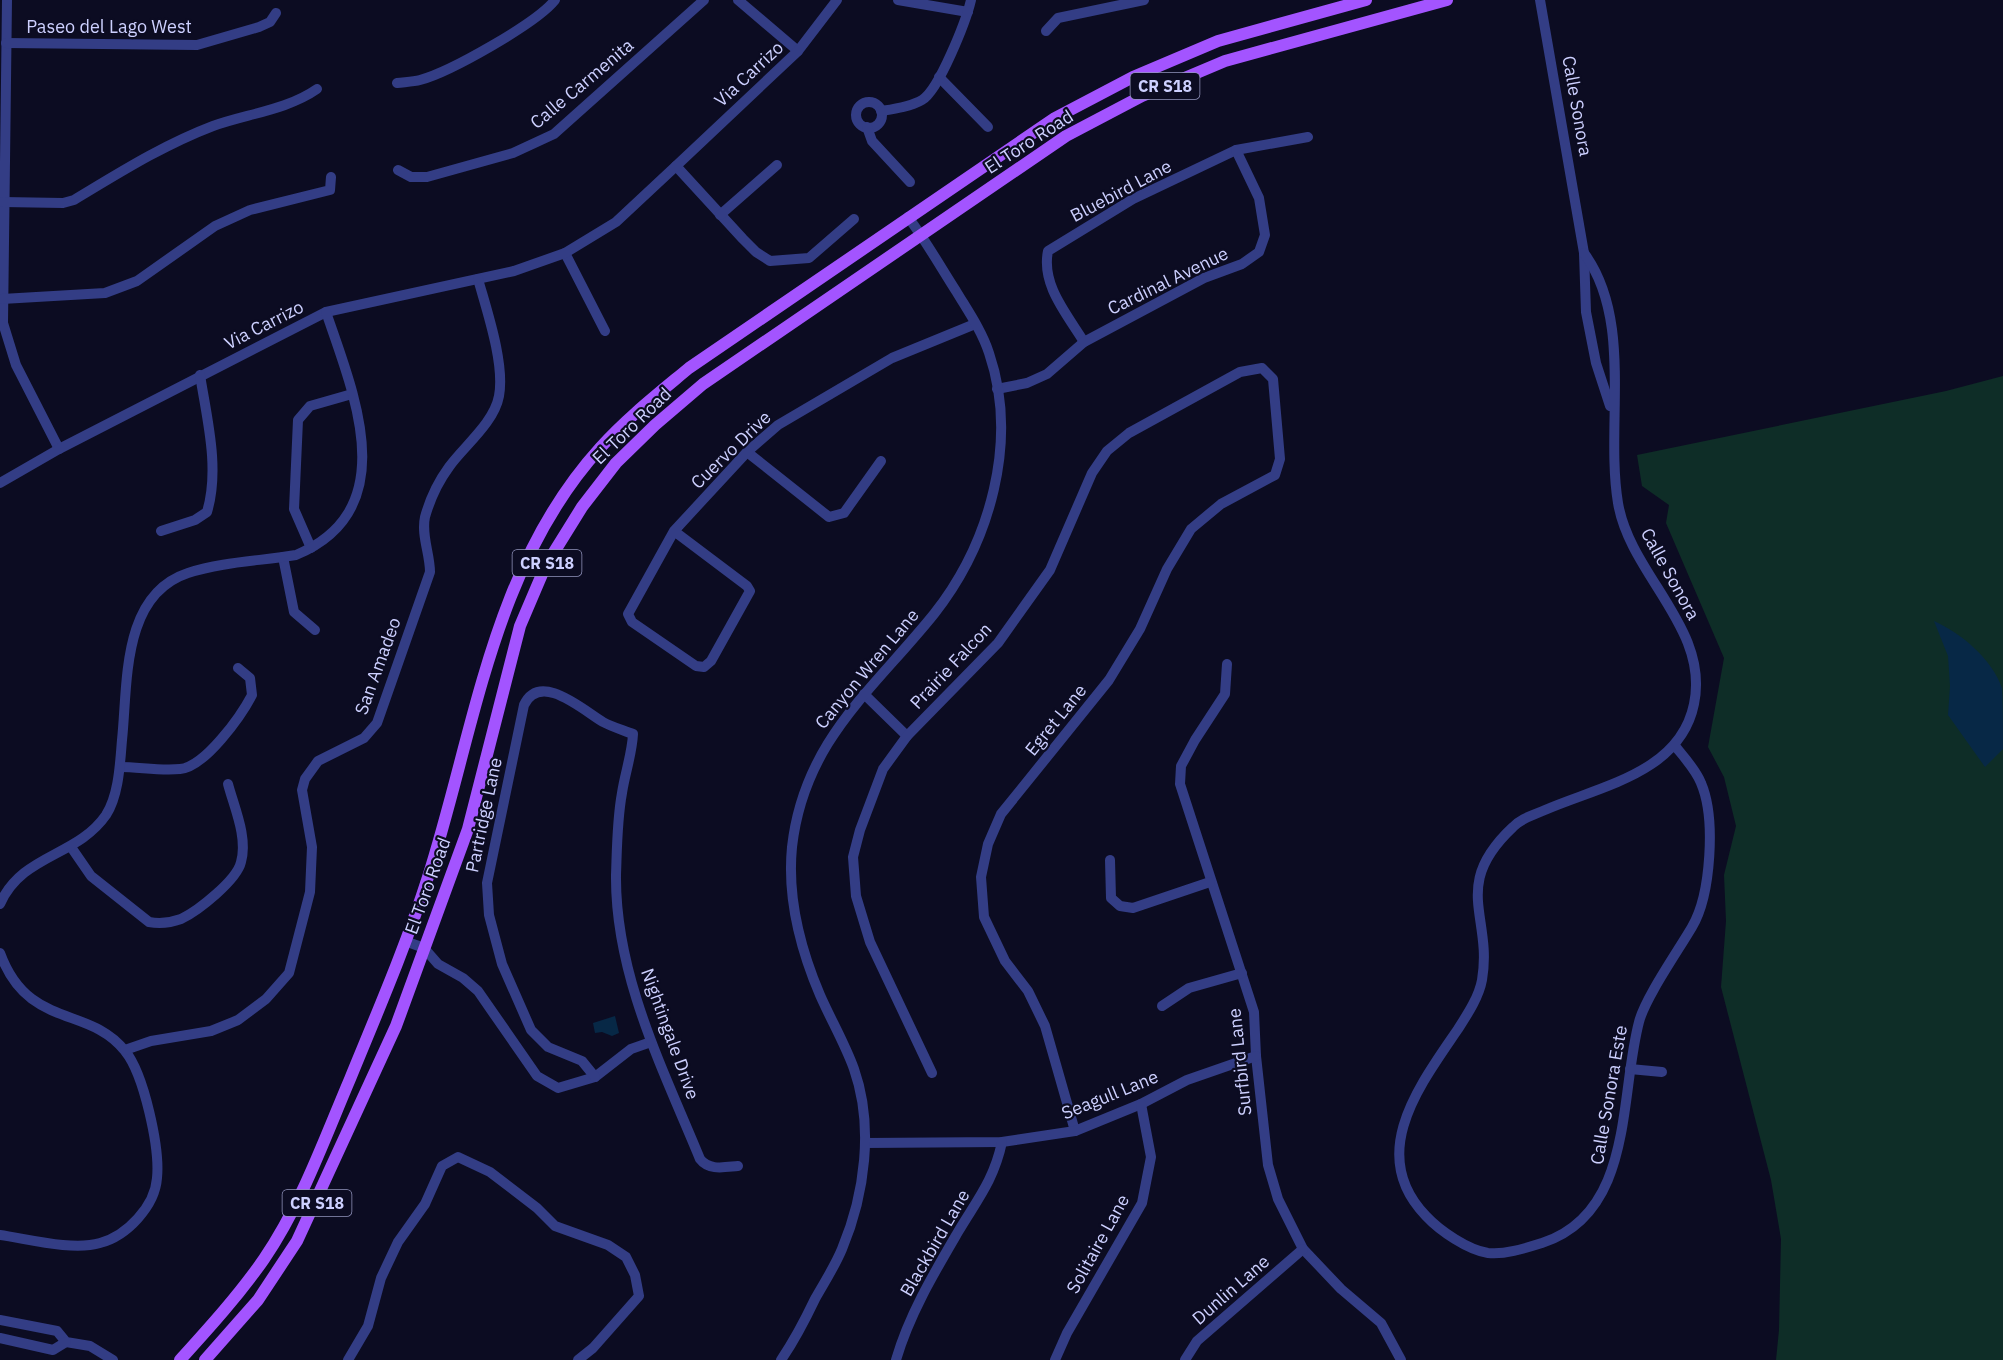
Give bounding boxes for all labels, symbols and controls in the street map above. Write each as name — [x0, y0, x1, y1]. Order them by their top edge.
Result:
street label: Paseo del Lago West — [26, 15, 192, 38]
street label: Calle Carmenita — [525, 33, 638, 134]
street label: Via Carrizo — [709, 36, 788, 111]
street label: Calle Sonora — [1557, 54, 1598, 158]
road number: CR S18 — [1130, 73, 1200, 99]
street label: El Toro Road — [980, 104, 1077, 179]
street label: Bluebird Lane — [1066, 154, 1176, 227]
street label: Cardinal Avenue — [1104, 241, 1232, 320]
street label: Via Carrizo — [220, 295, 307, 354]
street label: El Toro Road — [587, 382, 676, 469]
street label: Cuervo Drive — [686, 406, 776, 494]
street label: Calle Sonora — [1636, 524, 1705, 624]
road number: CR S18 — [512, 550, 582, 576]
street label: Canyon Wren Lane — [810, 604, 924, 733]
street label: San Amadeo — [349, 614, 406, 718]
street label: Prairie Falcon — [905, 618, 996, 714]
street label: Egret Lane — [1020, 679, 1092, 760]
street label: Partridge Lane — [460, 755, 507, 875]
street label: El Toro Road — [399, 834, 456, 937]
street label: Nightingale Drive — [636, 965, 705, 1103]
street label: Surfbird Lane — [1222, 1007, 1257, 1117]
street label: Calle Sonora Este — [1585, 1023, 1632, 1166]
street label: Seagull Lane — [1058, 1065, 1162, 1124]
street label: Blackbird Lane — [895, 1185, 974, 1300]
road number: CR S18 — [282, 1190, 352, 1216]
street label: Solitaire Lane — [1061, 1190, 1134, 1297]
street label: Dunlin Lane — [1187, 1250, 1274, 1330]

